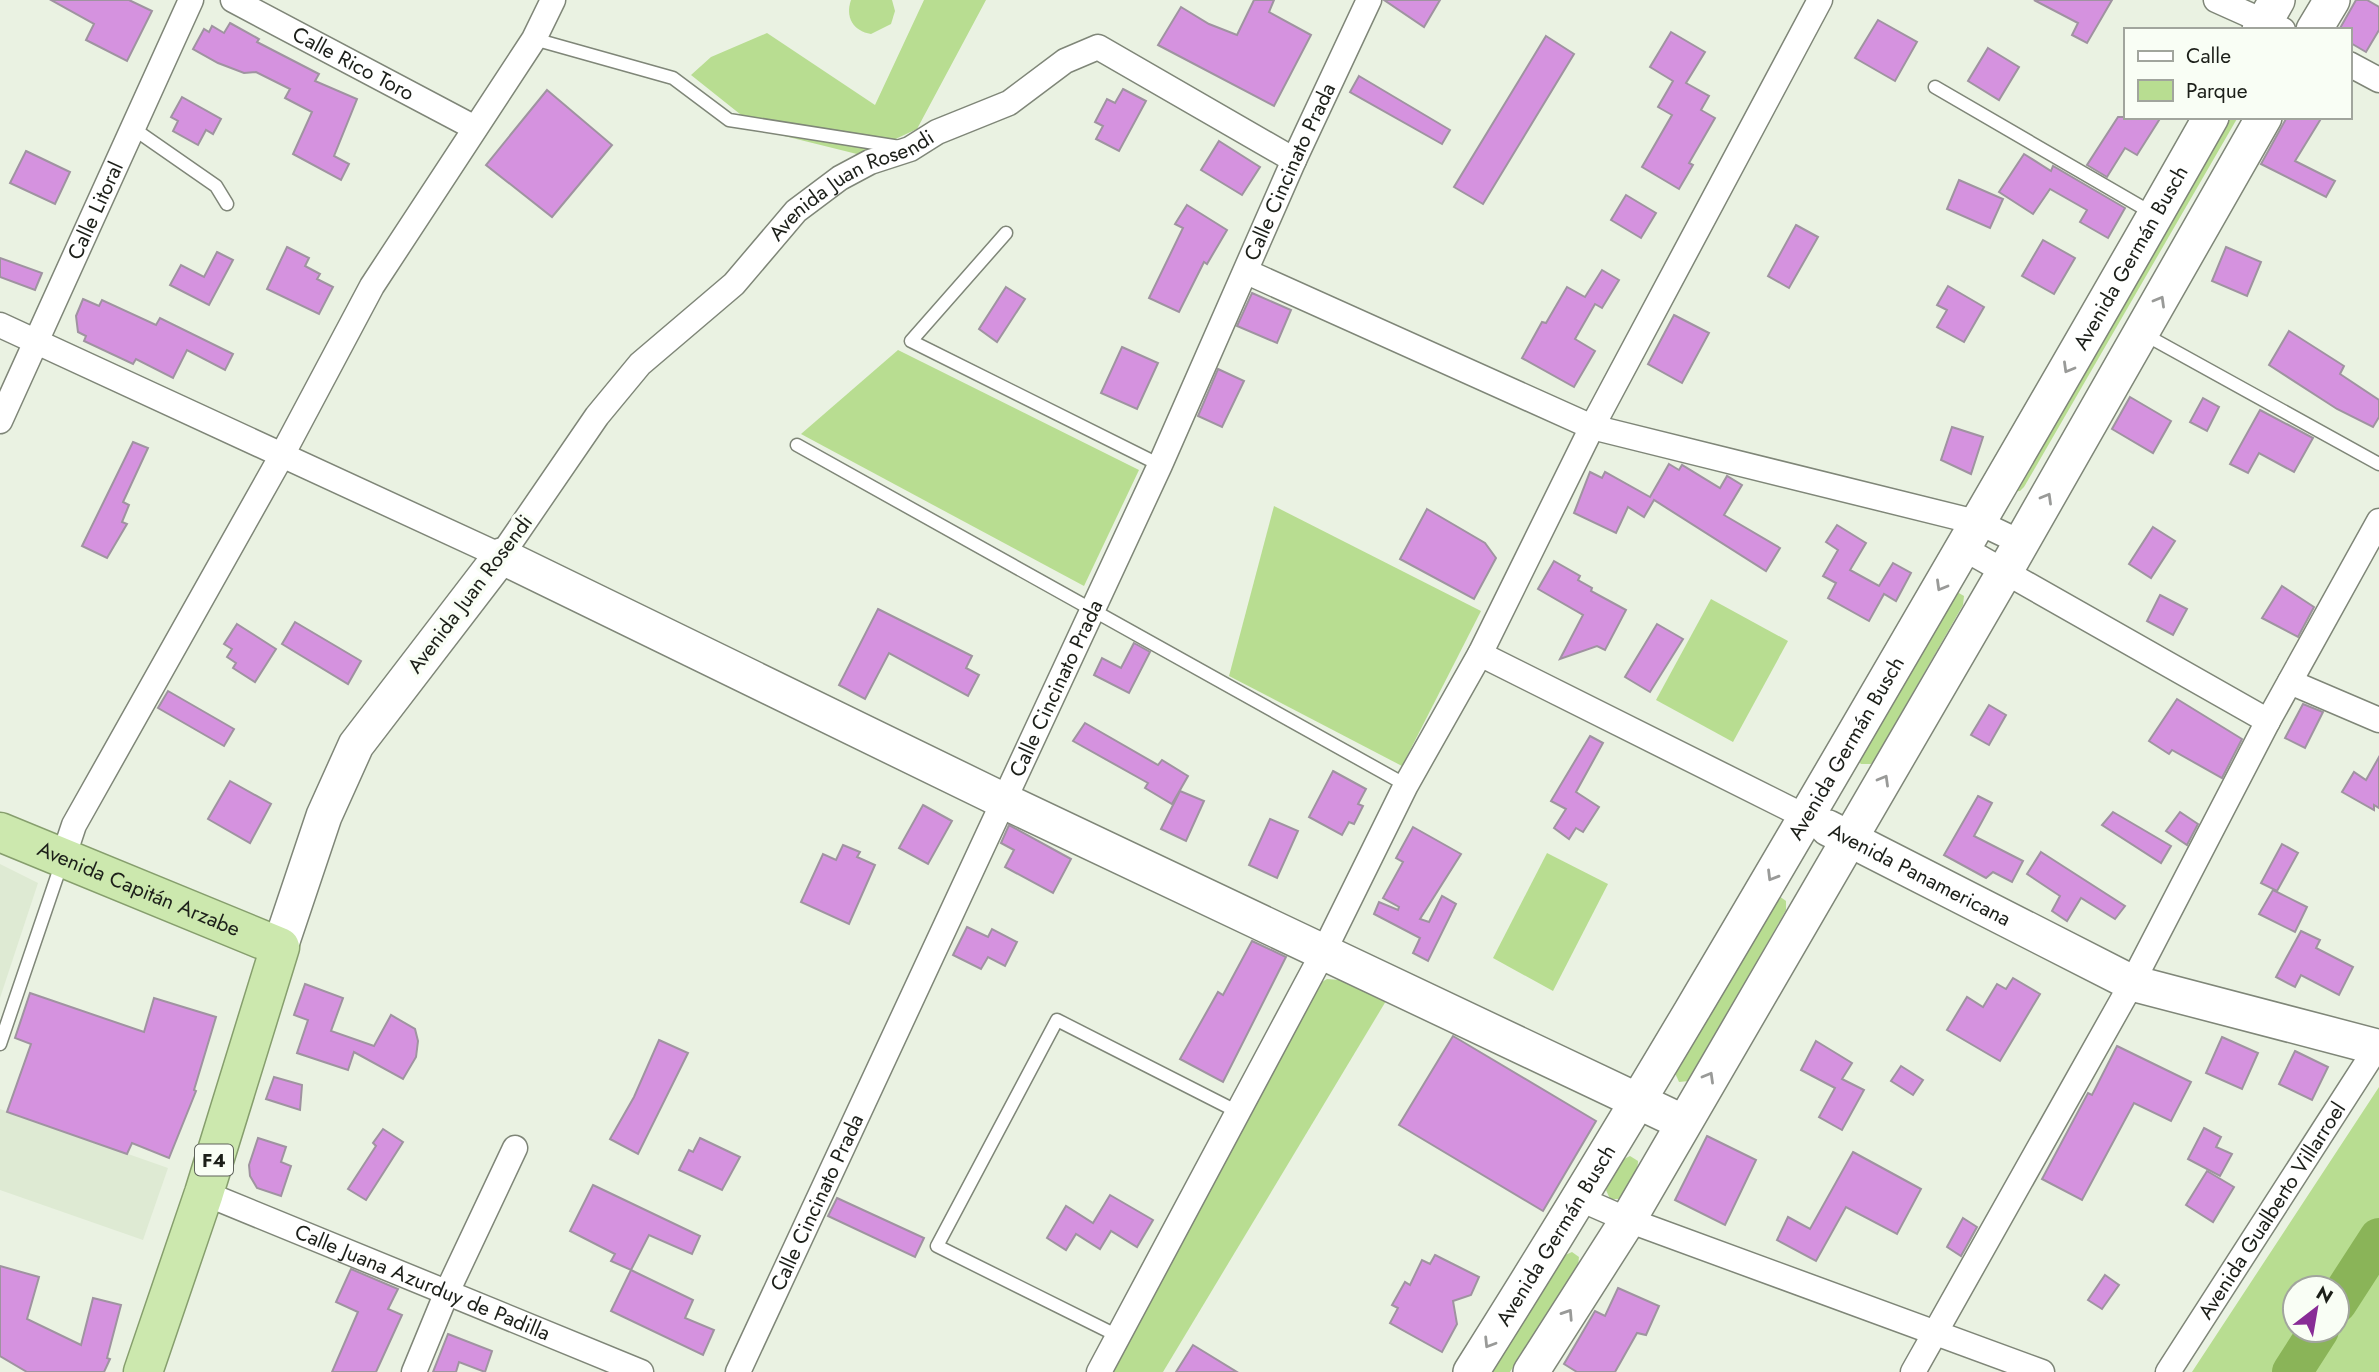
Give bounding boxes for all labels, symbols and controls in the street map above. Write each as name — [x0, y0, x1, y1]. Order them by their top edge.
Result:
street label: Calle Rico Toro — [287, 19, 419, 108]
legend — [2124, 28, 2351, 119]
text: Calle — [2186, 41, 2231, 71]
text: Parque — [2186, 76, 2248, 106]
street label: Calle Cincinato Prada — [1237, 78, 1343, 265]
street label: Avenida Juan Rosendi — [762, 123, 940, 247]
street label: Calle Litoral — [60, 157, 131, 265]
street label: Avenida Germán Busch — [2066, 160, 2195, 355]
one-way arrow — [2152, 295, 2165, 308]
one-way arrow — [2063, 361, 2076, 374]
one-way arrow — [2039, 493, 2052, 506]
street label: Avenida Juan Rosendi — [400, 508, 540, 680]
one-way arrow — [1936, 578, 1949, 591]
street label: Calle Cincinato Prada — [1002, 595, 1110, 782]
street label: Avenida Germán Busch — [1781, 651, 1912, 846]
one-way arrow — [1875, 774, 1888, 787]
street label: Avenida Panamericana — [1823, 816, 2016, 934]
street label: Avenida Capitán Arzabe — [33, 834, 245, 944]
one-way arrow — [1767, 868, 1780, 881]
one-way arrow — [1701, 1071, 1714, 1084]
street label: Avenida Gualberto Villarroel — [2191, 1096, 2353, 1325]
street label: Calle Cincinato Prada — [763, 1109, 871, 1296]
street label: Avenida Germán Busch — [1489, 1139, 1623, 1332]
road number: F4 — [195, 1144, 233, 1176]
street label: Calle Juana Azurduy de Padilla — [290, 1217, 555, 1348]
north arrow — [2281, 1274, 2351, 1344]
text: N — [2311, 1279, 2338, 1310]
one-way arrow — [1559, 1309, 1572, 1322]
one-way arrow — [1485, 1335, 1498, 1348]

